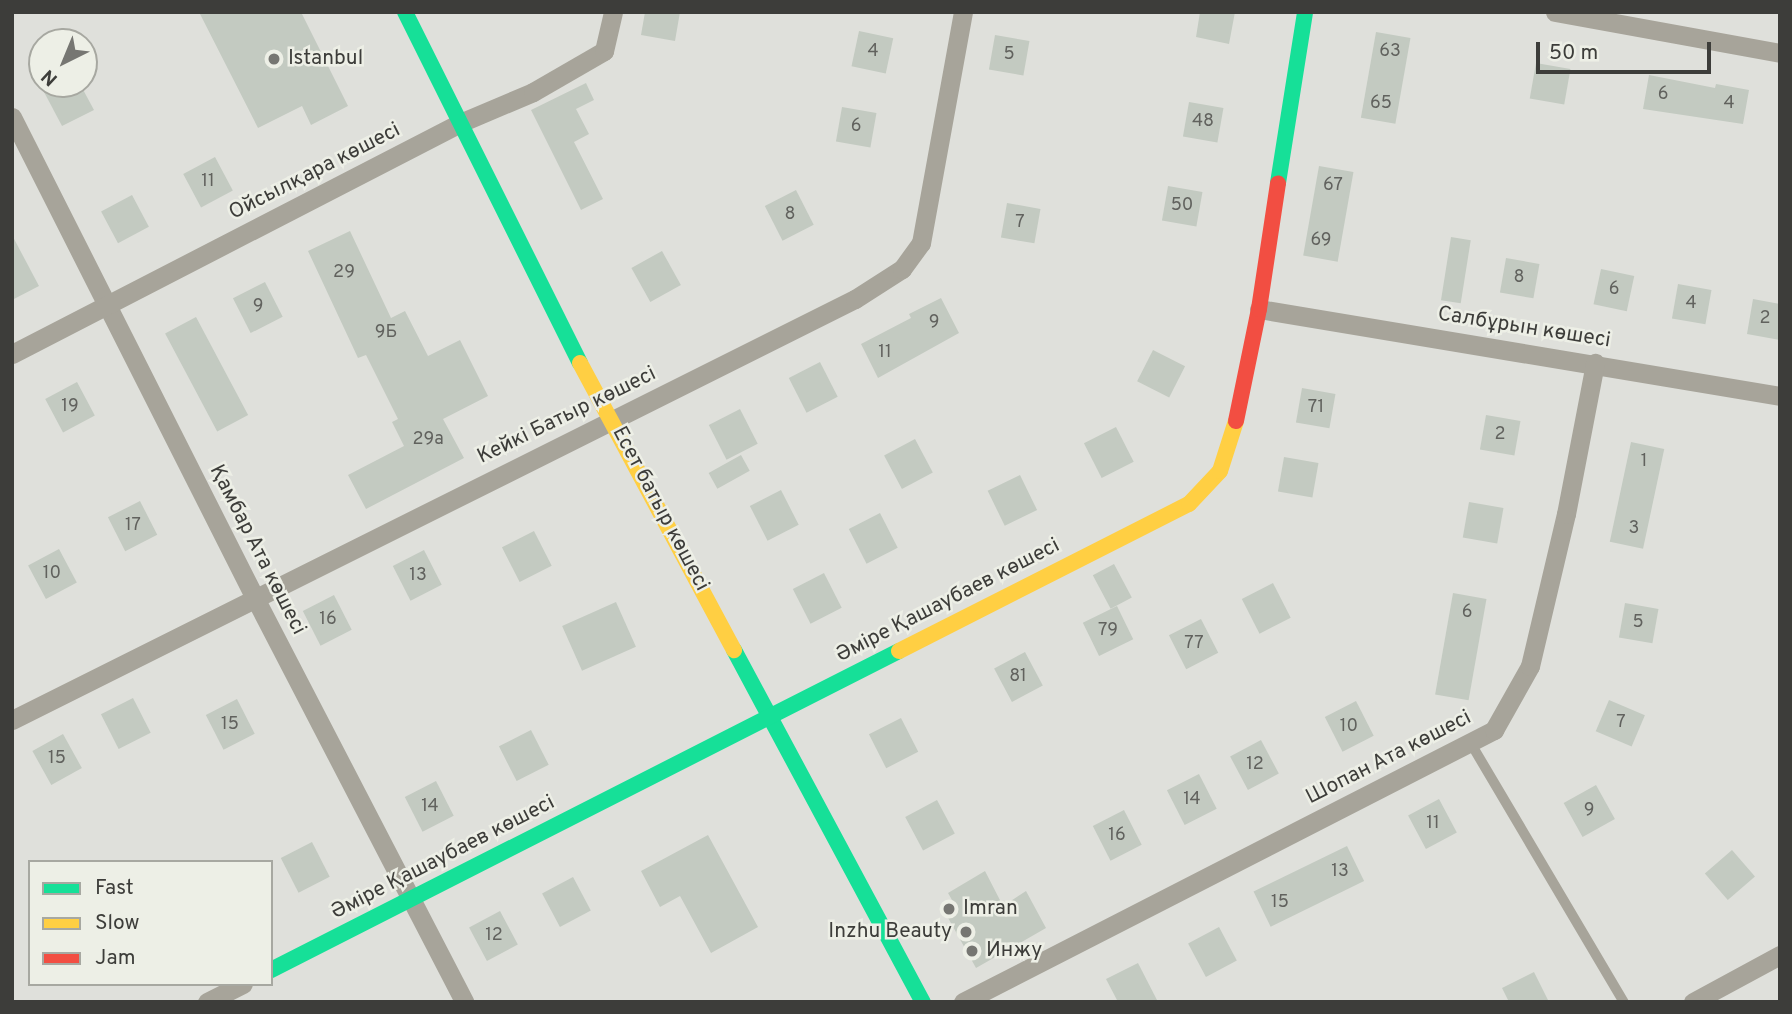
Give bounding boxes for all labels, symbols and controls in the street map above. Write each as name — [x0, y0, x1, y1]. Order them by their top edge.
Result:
north arrow — [28, 28, 98, 98]
scale bar — [1540, 28, 1715, 72]
text: 50 m — [1549, 40, 1598, 67]
house number: 4 — [867, 41, 879, 63]
house number: 63 — [1379, 41, 1401, 63]
house number: 5 — [1003, 44, 1015, 66]
place label: Istanbul — [288, 46, 363, 72]
marker: Istanbul — [266, 51, 282, 67]
text: N — [37, 63, 63, 90]
house number: 6 — [1658, 84, 1668, 106]
house number: 65 — [1370, 93, 1392, 115]
house number: 4 — [1723, 93, 1735, 115]
house number: 48 — [1192, 111, 1214, 133]
house number: 6 — [851, 116, 861, 138]
street label: Ойсылқара көшесі — [225, 118, 405, 226]
house number: 11 — [201, 171, 215, 193]
house number: 67 — [1323, 175, 1343, 197]
house number: 50 — [1171, 195, 1193, 217]
house number: 8 — [785, 204, 795, 226]
house number: 7 — [1015, 212, 1025, 234]
house number: 69 — [1311, 230, 1331, 252]
house number: 29 — [333, 262, 355, 284]
house number: 8 — [1514, 267, 1524, 289]
house number: 6 — [1609, 279, 1619, 301]
house number: 4 — [1685, 293, 1697, 315]
house number: 9 — [253, 296, 263, 318]
street label: Салбұрын көшесі — [1436, 302, 1612, 354]
house number: 2 — [1759, 308, 1771, 330]
house number: 9 — [929, 312, 939, 334]
house number: 9Б — [375, 322, 397, 344]
house number: 11 — [878, 342, 892, 364]
street label: Кейкі Батыр көшесі — [473, 362, 661, 470]
house number: 19 — [61, 396, 79, 418]
house number: 71 — [1308, 397, 1324, 419]
street label: Есет батыр көшесі — [606, 422, 714, 596]
house number: 2 — [1494, 424, 1506, 446]
house number: 29а — [412, 429, 444, 451]
house number: 1 — [1641, 451, 1647, 473]
street label: Қамбар Ата көшесі — [203, 460, 311, 640]
house number: 17 — [125, 515, 141, 537]
house number: 3 — [1629, 518, 1639, 540]
street label: Әміре Қашаубаев көшесі — [832, 533, 1064, 669]
house number: 10 — [43, 563, 61, 585]
house number: 13 — [409, 565, 427, 587]
house number: 6 — [1462, 602, 1472, 624]
house number: 16 — [319, 609, 337, 631]
house number: 5 — [1632, 612, 1644, 634]
house number: 79 — [1098, 620, 1118, 642]
house number: 77 — [1184, 633, 1204, 655]
house number: 81 — [1009, 666, 1027, 688]
street label: Шопан Ата көшесі — [1302, 705, 1476, 811]
house number: 7 — [1616, 712, 1626, 734]
house number: 15 — [221, 714, 239, 736]
house number: 10 — [1340, 716, 1358, 738]
house number: 15 — [48, 748, 66, 770]
house number: 12 — [1246, 754, 1264, 776]
house number: 14 — [1183, 789, 1201, 811]
street label: Әміре Қашаубаев көшесі — [327, 790, 559, 926]
house number: 14 — [421, 796, 439, 818]
house number: 9 — [1584, 800, 1594, 822]
house number: 11 — [1426, 813, 1440, 835]
house number: 16 — [1108, 825, 1126, 847]
legend — [28, 860, 273, 986]
house number: 13 — [1331, 861, 1349, 883]
text: Fast — [95, 875, 134, 902]
house number: 15 — [1271, 892, 1289, 914]
place label: Imran — [963, 896, 1018, 922]
marker: Imran — [941, 901, 957, 917]
text: Slow — [95, 910, 140, 937]
place label: Inzhu Beauty — [828, 919, 952, 945]
marker: Inzhu Beauty — [958, 924, 974, 940]
house number: 12 — [485, 925, 503, 947]
place label: Инжу — [986, 938, 1042, 964]
marker: Инжу — [964, 943, 980, 959]
text: Jam — [95, 945, 136, 972]

